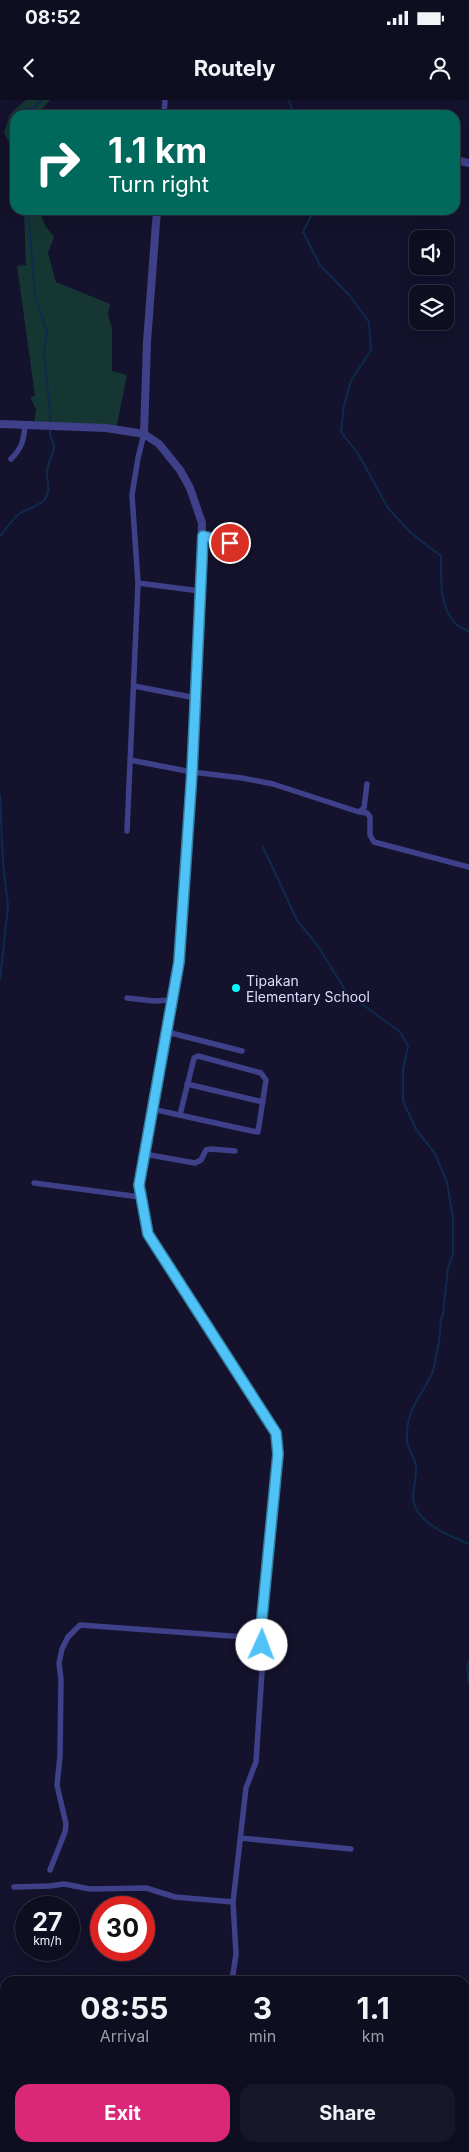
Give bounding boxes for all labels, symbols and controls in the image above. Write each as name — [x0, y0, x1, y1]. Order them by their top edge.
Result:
text: 08:52 — [25, 6, 81, 29]
icon: back — [15, 54, 43, 82]
icon: person — [426, 54, 454, 82]
text: Routely — [194, 55, 275, 81]
text: 1.1 km — [108, 129, 207, 171]
icon: right — [25, 130, 90, 195]
text: Turn right — [108, 171, 209, 197]
map controls — [409, 230, 454, 330]
button: sound — [409, 230, 454, 275]
button: layers — [409, 285, 454, 330]
pin — [209, 522, 251, 564]
icon: arrive — [216, 529, 244, 557]
place label: Tipakan Elementary School — [246, 972, 370, 1005]
marker: Tipakan Elementary School — [230, 982, 242, 994]
position arrow — [235, 1618, 287, 1670]
speed limit sign: 30 — [90, 1896, 155, 1961]
text: 27 — [32, 1907, 63, 1937]
text: km/h — [33, 1933, 62, 1948]
text: 08:55 — [80, 1990, 168, 2026]
text: 3 — [253, 1990, 272, 2026]
text: 1.1 — [356, 1990, 390, 2026]
text: Arrival — [100, 2026, 149, 2046]
text: min — [249, 2026, 276, 2046]
text: km — [362, 2026, 384, 2046]
button: Exit — [15, 2084, 230, 2142]
button: Share — [240, 2084, 455, 2142]

